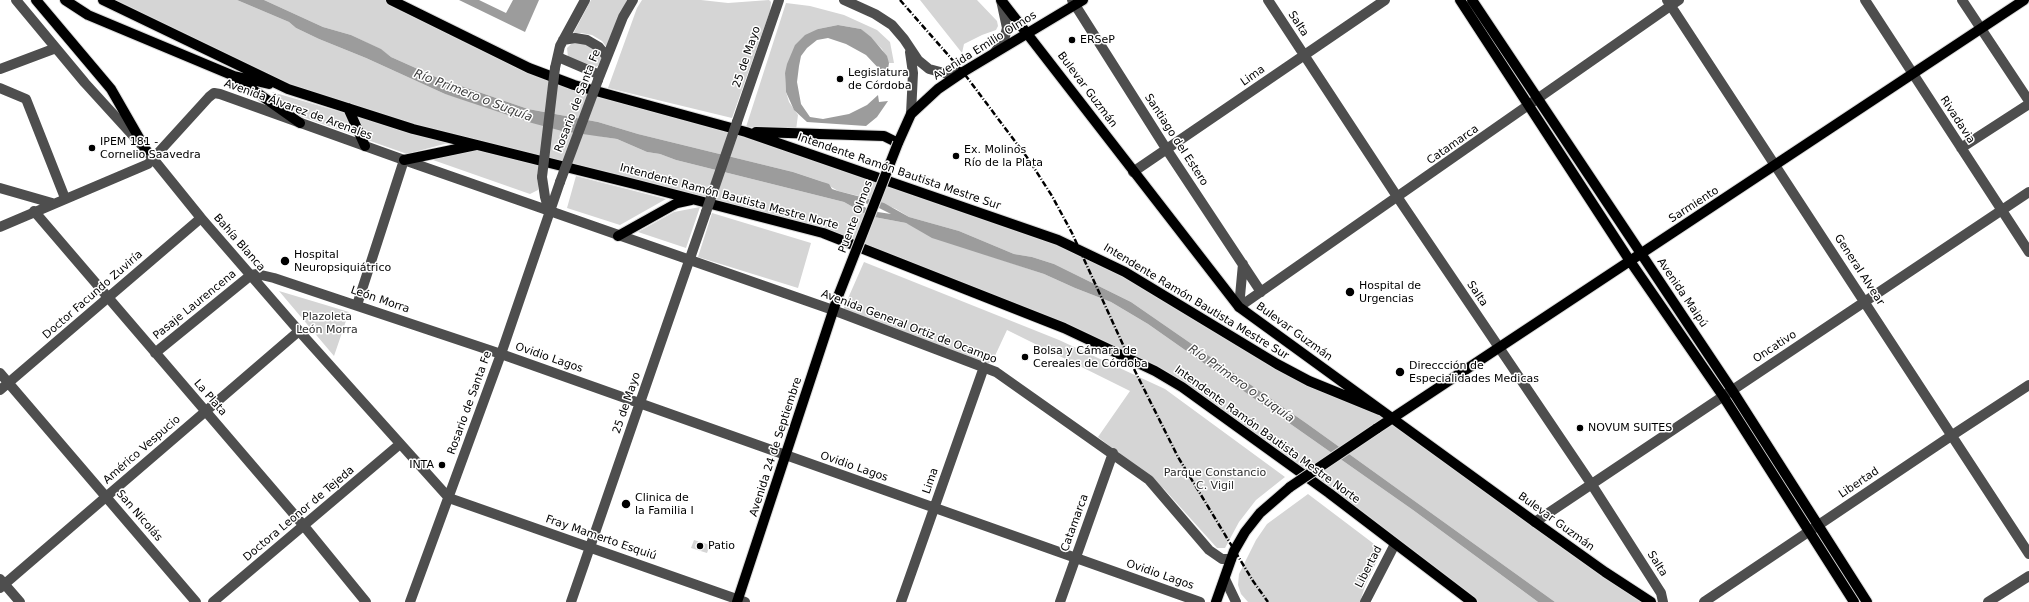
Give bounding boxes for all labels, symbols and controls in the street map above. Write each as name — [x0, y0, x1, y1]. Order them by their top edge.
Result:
street label: Avenida Emilio Olmos — [931, 9, 1039, 83]
street label: Salta — [1285, 9, 1311, 39]
street label: 25 de Mayo — [730, 24, 764, 90]
place label: ERSeP — [1080, 33, 1115, 47]
marker: ERSeP — [1067, 35, 1077, 45]
street label: Rosario de Santa Fe — [552, 48, 604, 154]
street label: Bulevar Guzmán — [1054, 50, 1120, 130]
street label: Lima — [1238, 63, 1268, 89]
place label: Legislatura de Córdoba — [848, 66, 911, 92]
water label: Río Primero o Suquía — [412, 67, 534, 125]
marker: Legislatura de Córdoba — [835, 74, 845, 84]
street label: Avenida Álvarez de Arenales — [222, 77, 374, 143]
street label: Santiago del Estero — [1141, 91, 1211, 189]
street label: Rivadavia — [1937, 94, 1977, 146]
street label: Catamarca — [1425, 122, 1481, 168]
street label: Intendente Ramón Bautista Mestre Sur — [796, 131, 1002, 213]
place label: IPEM 181 - Cornelio Saavedra — [100, 135, 201, 161]
marker: IPEM 181 - Cornelio Saavedra — [87, 143, 97, 153]
place label: Ex. Molinos Río de la Plata — [964, 143, 1043, 169]
marker: Ex. Molinos Río de la Plata — [951, 151, 961, 161]
street label: Intendente Ramón Bautista Mestre Norte — [618, 161, 840, 233]
street label: Puente Olmos — [836, 179, 876, 255]
street label: Sarmiento — [1667, 184, 1721, 226]
street label: Bahía Blanca — [211, 212, 267, 274]
street label: General Alvear — [1831, 232, 1887, 308]
street label: Intendente Ramón Bautista Mestre Sur — [1101, 241, 1291, 363]
street label: Doctor Facundo Zuviría — [40, 248, 146, 342]
place label: Hospital Neuropsiquiátrico — [294, 248, 391, 274]
marker: Hospital Neuropsiquiátrico — [279, 255, 291, 267]
street label: Avenida Maipú — [1654, 256, 1710, 330]
street label: Pasaje Laurencena — [151, 267, 239, 343]
place label: Hospital de Urgencias — [1359, 279, 1421, 305]
street label: Salta — [1464, 279, 1490, 309]
street label: León Morra — [349, 284, 411, 316]
marker: Hospital de Urgencias — [1344, 286, 1356, 298]
street label: Avenida General Ortiz de Ocampo — [819, 287, 999, 367]
street label: Bulevar Guzmán — [1253, 300, 1335, 364]
park label: Plazoleta León Morra — [296, 310, 358, 336]
street label: Oncativo — [1751, 328, 1799, 366]
street label: Ovidio Lagos — [513, 340, 585, 376]
water label: Río Primero o Suquía — [1185, 342, 1297, 426]
place label: Bolsa y Cámara de Cereales de Córdoba — [1033, 344, 1148, 370]
street label: Rosario de Santa Fe — [445, 349, 495, 457]
marker: Bolsa y Cámara de Cereales de Córdoba — [1020, 352, 1030, 362]
place label: Direccción de Especialidades Medicas — [1409, 359, 1539, 385]
street label: Intendente Ramón Bautista Mestre Norte — [1172, 363, 1362, 507]
marker: Direccción de Especialidades Medicas — [1394, 366, 1406, 378]
street label: 25 de Mayo — [610, 370, 644, 436]
street label: Avenida 24 de Septiembre — [747, 376, 805, 518]
street label: La Plata — [191, 377, 229, 419]
street label: Américo Vespucio — [101, 413, 183, 487]
place label: NOVUM SUITES — [1588, 421, 1672, 435]
marker: NOVUM SUITES — [1575, 423, 1585, 433]
street label: Ovidio Lagos — [818, 449, 890, 485]
place label: INTA — [409, 458, 434, 472]
marker: INTA — [437, 460, 447, 470]
street label: Doctora Leonor de Tejeda — [241, 464, 357, 564]
street label: Libertad — [1836, 465, 1882, 501]
street label: Lima — [920, 466, 942, 496]
park label: Parque Constancio C. Vigil — [1164, 466, 1266, 492]
street label: San Nicolás — [113, 488, 165, 544]
street label: Bulevar Guzmán — [1515, 490, 1597, 554]
place label: Clinica de la Familia I — [635, 491, 694, 517]
street label: Catamarca — [1059, 493, 1091, 553]
marker: Clinica de la Familia I — [620, 498, 632, 510]
street label: Fray Mamerto Esquiú — [544, 513, 658, 563]
place label: Patio — [708, 539, 735, 553]
marker: Patio — [695, 541, 705, 551]
street label: Libertad — [1353, 544, 1385, 590]
street label: Salta — [1644, 549, 1670, 579]
street label: Ovidio Lagos — [1124, 557, 1196, 593]

